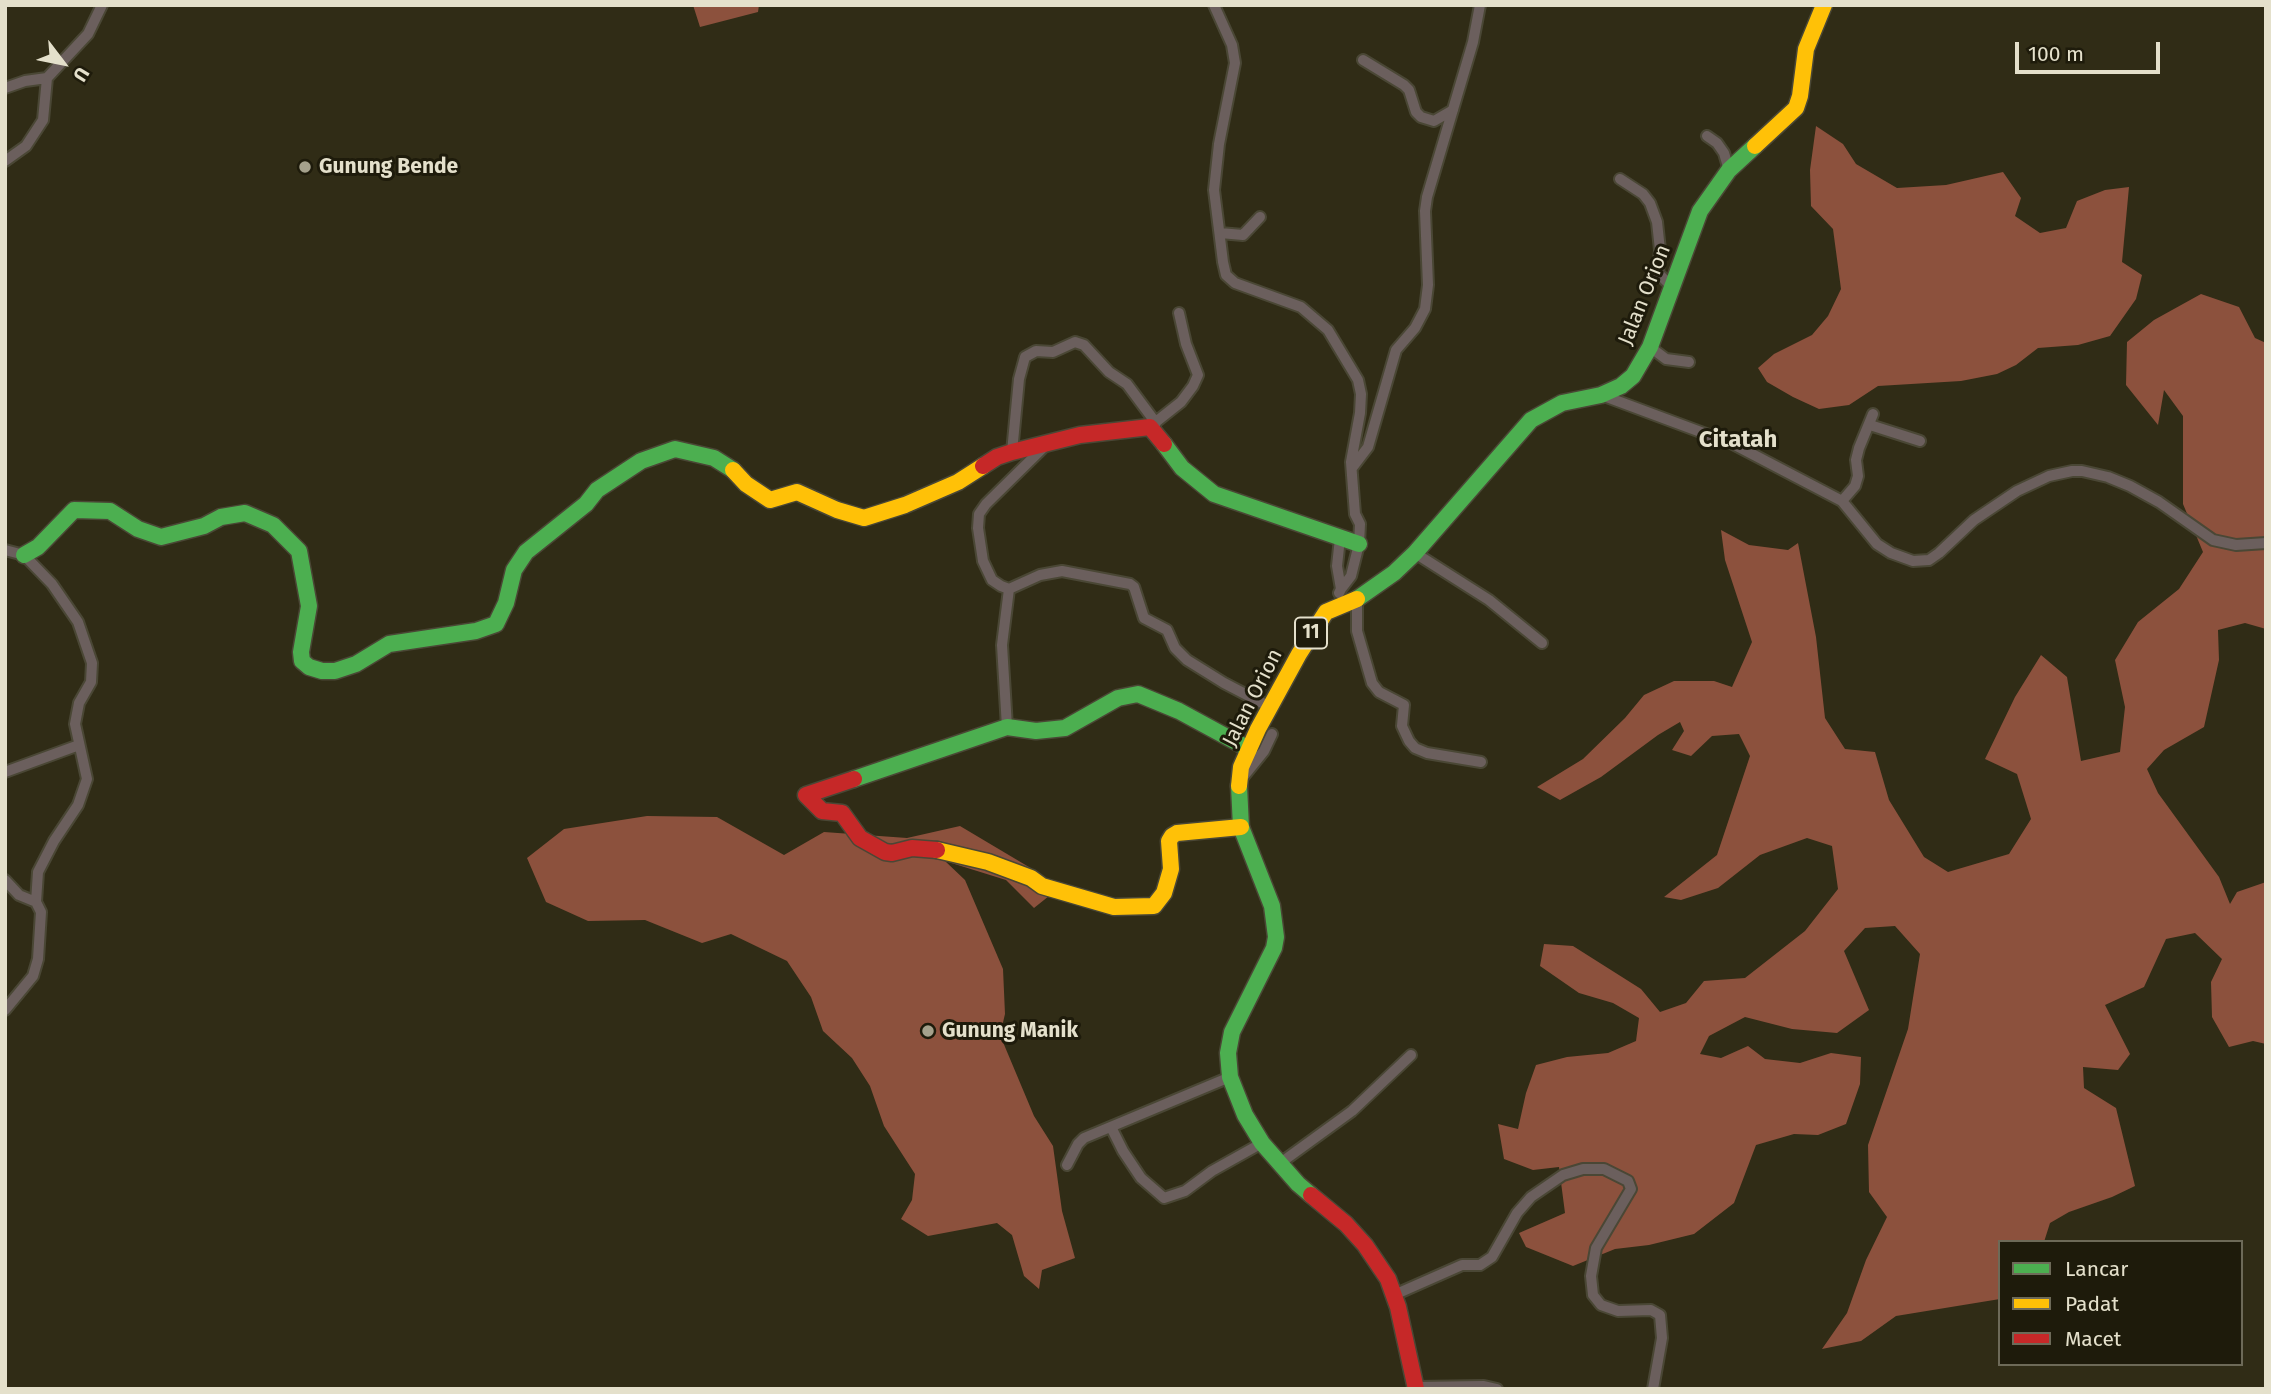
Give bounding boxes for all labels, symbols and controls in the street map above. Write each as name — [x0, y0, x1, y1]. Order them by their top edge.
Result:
north arrow — [28, 28, 98, 98]
scale bar — [2019, 28, 2164, 72]
text: 100 m — [2028, 41, 2084, 67]
text: U — [68, 63, 94, 86]
place label: Gunung Bende — [319, 154, 458, 180]
marker: Gunung Bende — [297, 159, 313, 175]
street label: Jalan Orion — [1613, 241, 1677, 349]
district label: Citatah — [1699, 426, 1777, 454]
road number: 11 — [1295, 618, 1327, 648]
street label: Jalan Orion — [1218, 645, 1288, 751]
place label: Gunung Manik — [942, 1018, 1078, 1044]
marker: Gunung Manik — [920, 1023, 936, 1039]
legend — [1998, 1240, 2243, 1366]
text: Lancar — [2065, 1256, 2128, 1282]
text: Padat — [2065, 1291, 2119, 1317]
text: Macet — [2065, 1326, 2121, 1352]

